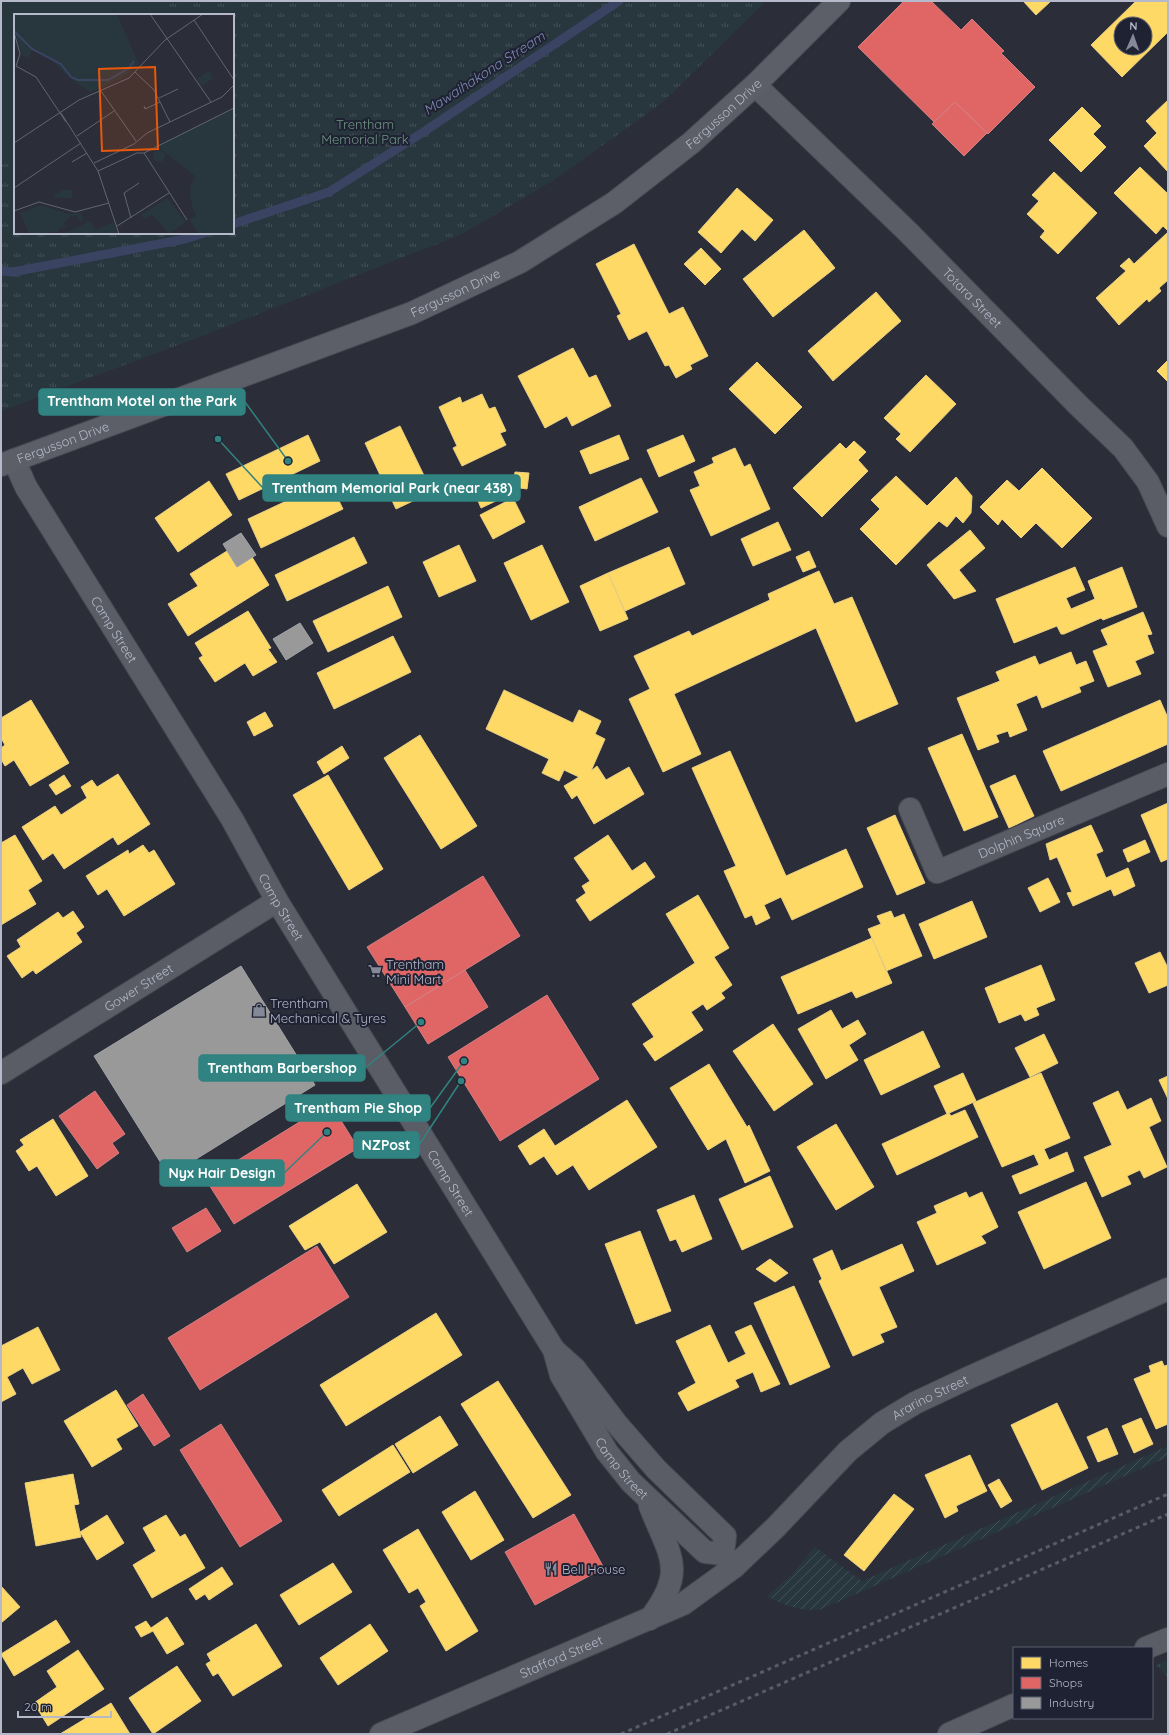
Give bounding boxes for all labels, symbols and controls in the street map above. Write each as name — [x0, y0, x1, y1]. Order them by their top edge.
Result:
inset map — [14, 14, 234, 234]
north arrow — [1113, 16, 1153, 56]
text: N — [1129, 19, 1138, 33]
water label: Mawaihakona Stream — [420, 27, 548, 119]
street label: Fergusson Drive — [682, 75, 765, 152]
park label: Trentham Memorial Park — [321, 116, 409, 147]
street label: Totara Street — [939, 264, 1006, 331]
street label: Fergusson Drive — [408, 265, 503, 321]
callout: Trentham Motel on the Park — [39, 389, 245, 415]
text: Trentham Motel on the Park — [47, 392, 237, 410]
street label: Fergusson Drive — [15, 418, 111, 466]
callout: Trentham Memorial Park (near 438) — [263, 475, 520, 501]
text: Trentham Memorial Park (near 438) — [271, 479, 513, 497]
street label: Camp Street — [88, 593, 141, 666]
street label: Dolphin Square — [976, 811, 1067, 862]
street label: Camp Street — [255, 870, 307, 943]
place label: Trentham Mini Mart — [386, 956, 444, 987]
street label: Gower Street — [101, 960, 176, 1015]
supermarket icon: Trentham Mini Mart — [367, 963, 383, 979]
place label: Trentham Mechanical & Tyres — [270, 995, 386, 1026]
shop icon: Trentham Mechanical & Tyres — [251, 1002, 267, 1018]
callout: Trentham Barbershop — [199, 1055, 365, 1081]
text: Trentham Barbershop — [207, 1059, 357, 1077]
callout: Trentham Pie Shop — [286, 1095, 430, 1121]
text: Trentham Pie Shop — [294, 1099, 422, 1117]
callout: NZPost — [354, 1132, 419, 1158]
text: NZPost — [362, 1136, 411, 1154]
street label: Camp Street — [424, 1147, 477, 1219]
callout: Nyx Hair Design — [160, 1160, 284, 1186]
text: Nyx Hair Design — [168, 1164, 276, 1182]
street label: Ararino Street — [889, 1371, 971, 1423]
street label: Camp Street — [592, 1434, 652, 1502]
restaurant icon: Bell House — [543, 1561, 559, 1577]
place label: Bell House — [562, 1561, 625, 1577]
street label: Stafford Street — [517, 1632, 605, 1681]
legend — [1013, 1647, 1153, 1719]
text: Homes — [1049, 1655, 1089, 1670]
text: Shops — [1049, 1675, 1083, 1690]
scale bar — [18, 1693, 111, 1719]
text: Industry — [1049, 1695, 1094, 1710]
text: 20 m — [24, 1699, 52, 1714]

